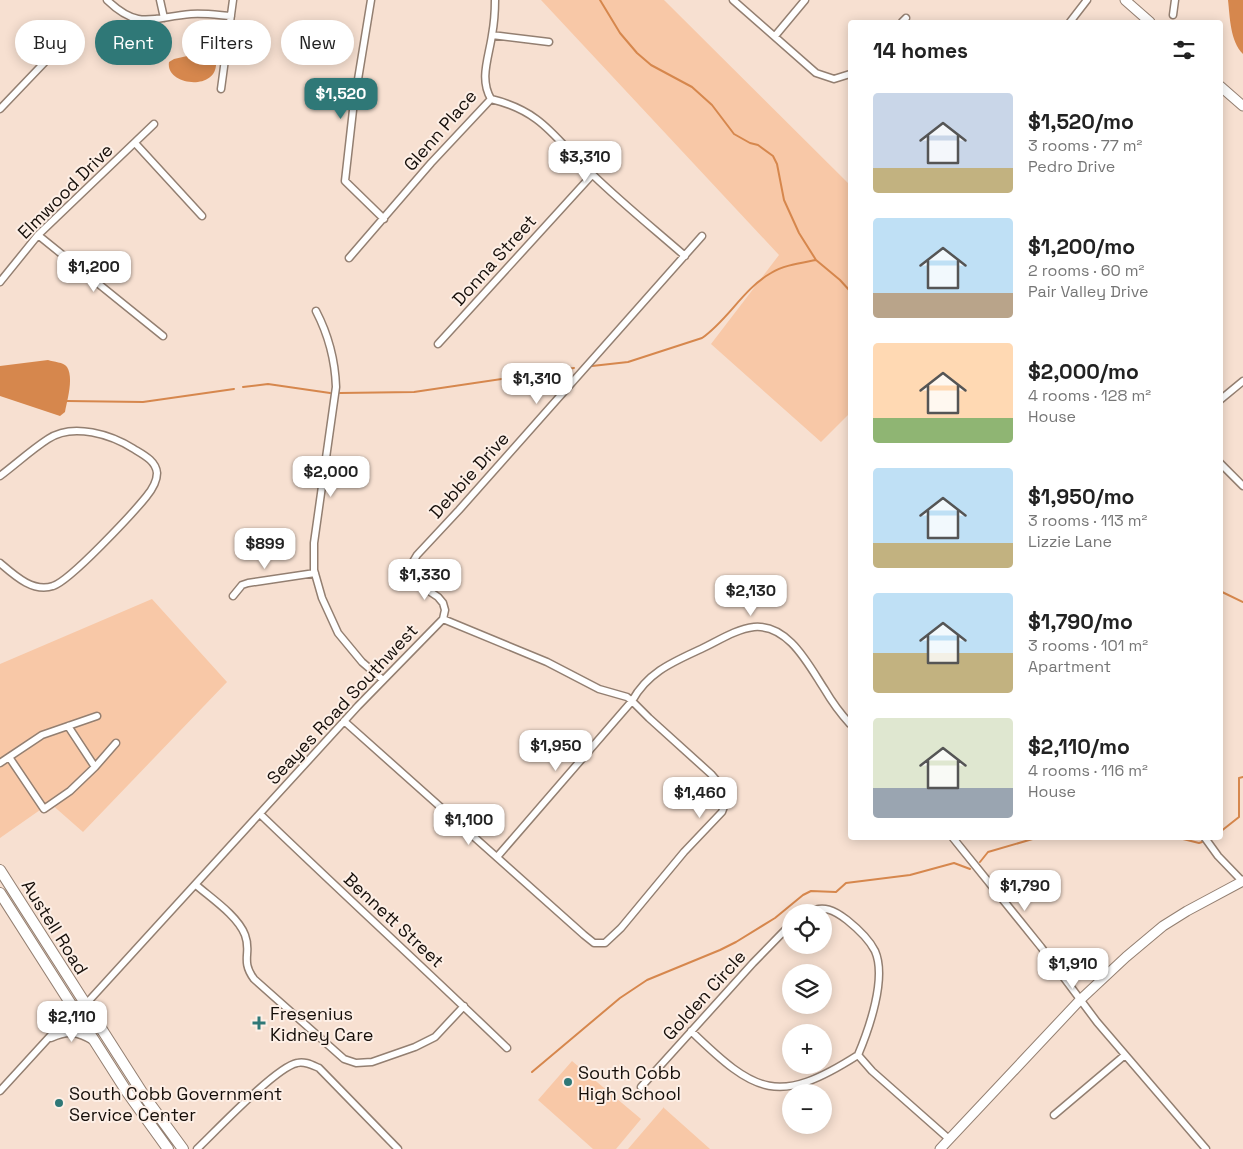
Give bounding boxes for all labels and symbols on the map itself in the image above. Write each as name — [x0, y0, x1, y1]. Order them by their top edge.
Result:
pin: $1,520 — [300, 78, 382, 120]
street label: Glenn Place — [398, 85, 482, 175]
street label: Elmwood Drive — [12, 138, 118, 244]
pin: $3,310 — [544, 140, 626, 183]
street label: Donna Street — [447, 210, 541, 310]
pin: $1,200 — [53, 250, 135, 293]
pin: $1,310 — [496, 362, 578, 405]
street label: Debbie Drive — [424, 427, 514, 523]
pin: $2,000 — [290, 456, 372, 498]
pin: $899 — [235, 528, 295, 570]
pin: $1,330 — [384, 558, 466, 601]
pin: $2,130 — [710, 574, 792, 617]
street label: Seayes Road Southwest — [262, 619, 422, 789]
pin: $1,950 — [515, 730, 597, 772]
pin: $1,460 — [659, 776, 741, 819]
pin: $1,100 — [428, 804, 510, 846]
street label: Bennett Street — [339, 868, 449, 972]
pin: $1,790 — [984, 870, 1066, 912]
street label: Austell Road — [17, 875, 93, 979]
street label: Golden Circle — [657, 945, 751, 1045]
pin: $1,910 — [1032, 948, 1114, 990]
pin: $2,110 — [31, 1000, 113, 1043]
place label: Fresenius Kidney Care — [270, 1002, 373, 1046]
marker: Fresenius Kidney Care — [252, 1016, 266, 1030]
place label: South Cobb High School — [578, 1061, 681, 1105]
marker: South Cobb High School — [562, 1076, 574, 1088]
place label: South Cobb Government Service Center — [69, 1082, 282, 1126]
marker: South Cobb Government Service Center — [53, 1097, 65, 1109]

